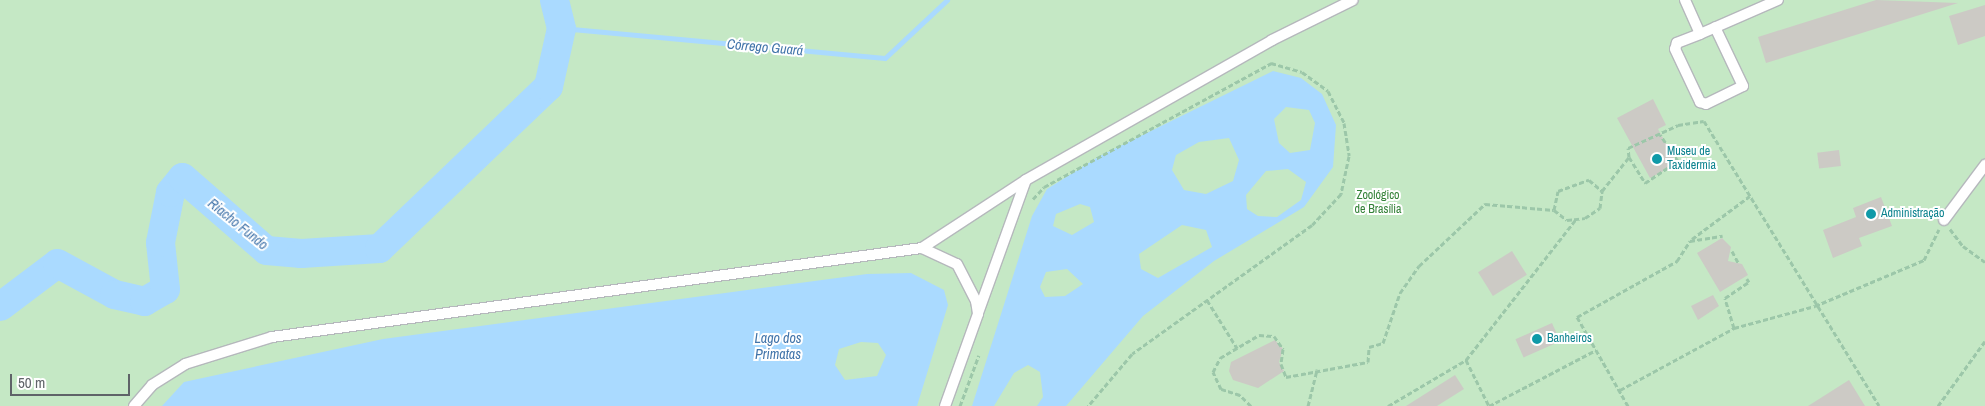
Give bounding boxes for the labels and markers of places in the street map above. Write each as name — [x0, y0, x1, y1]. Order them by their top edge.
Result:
place label: Museu de Taxidermia — [1667, 145, 1716, 173]
marker: Museu de Taxidermia — [1651, 153, 1663, 165]
place label: Administração — [1881, 207, 1944, 221]
marker: Administração — [1865, 208, 1877, 220]
place label: Banheiros — [1547, 332, 1592, 346]
marker: Banheiros — [1531, 333, 1543, 345]

